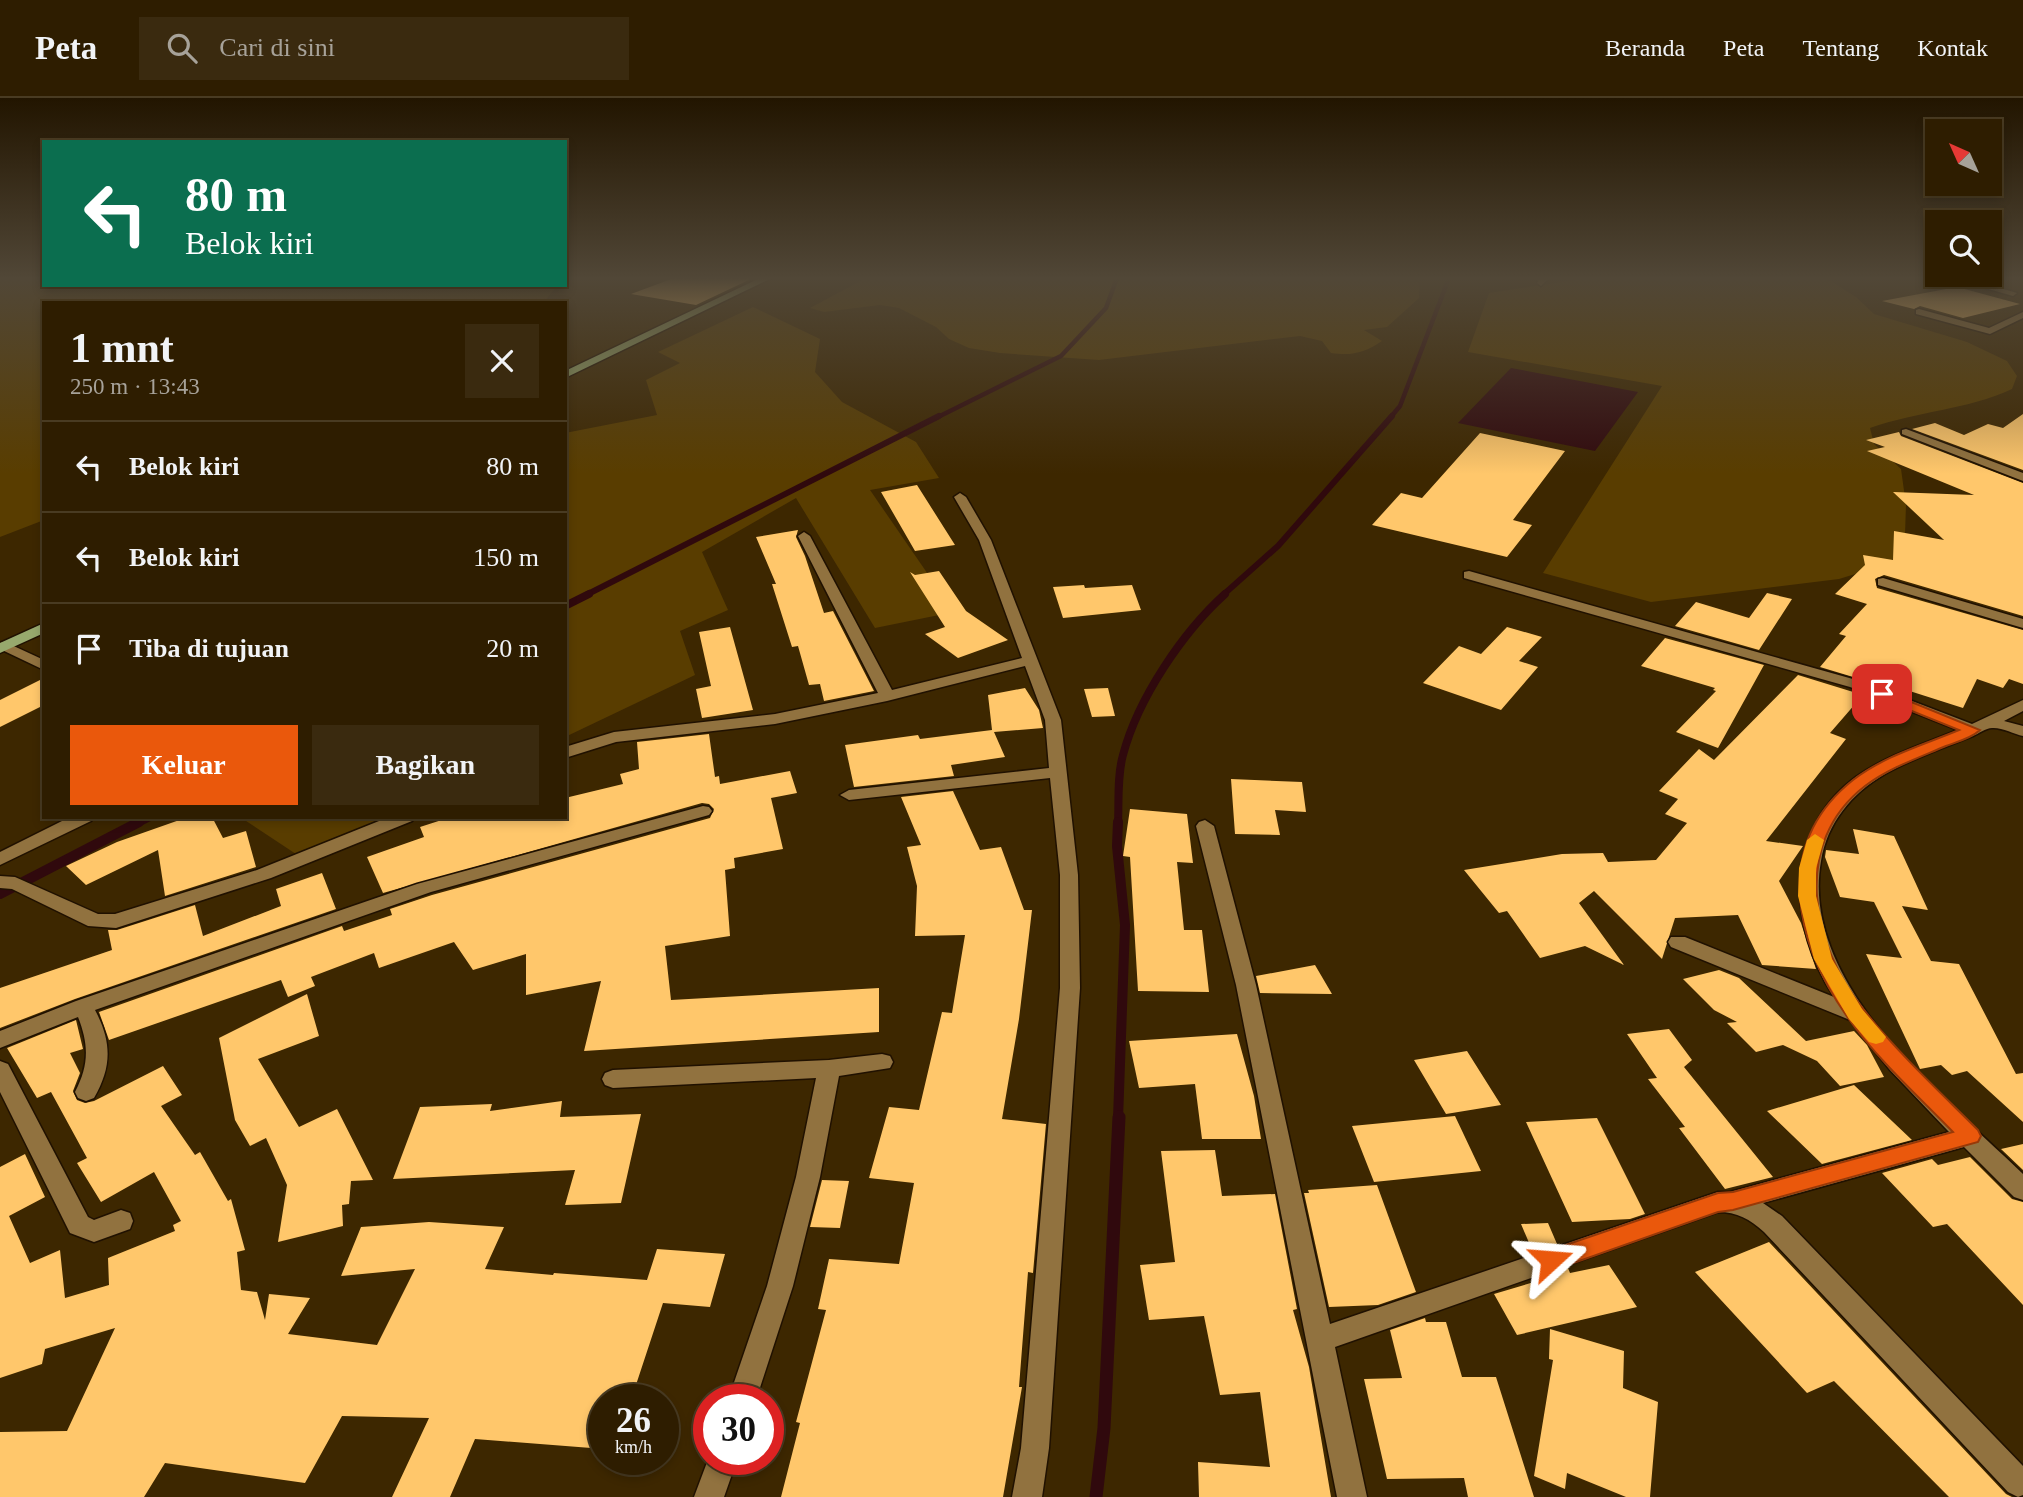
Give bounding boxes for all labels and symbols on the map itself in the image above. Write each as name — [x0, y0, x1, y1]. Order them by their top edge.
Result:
north arrow — [1925, 119, 2002, 196]
pin — [1852, 664, 1912, 724]
position arrow — [1514, 1223, 1588, 1297]
speed limit sign: 30 — [693, 1384, 784, 1475]

